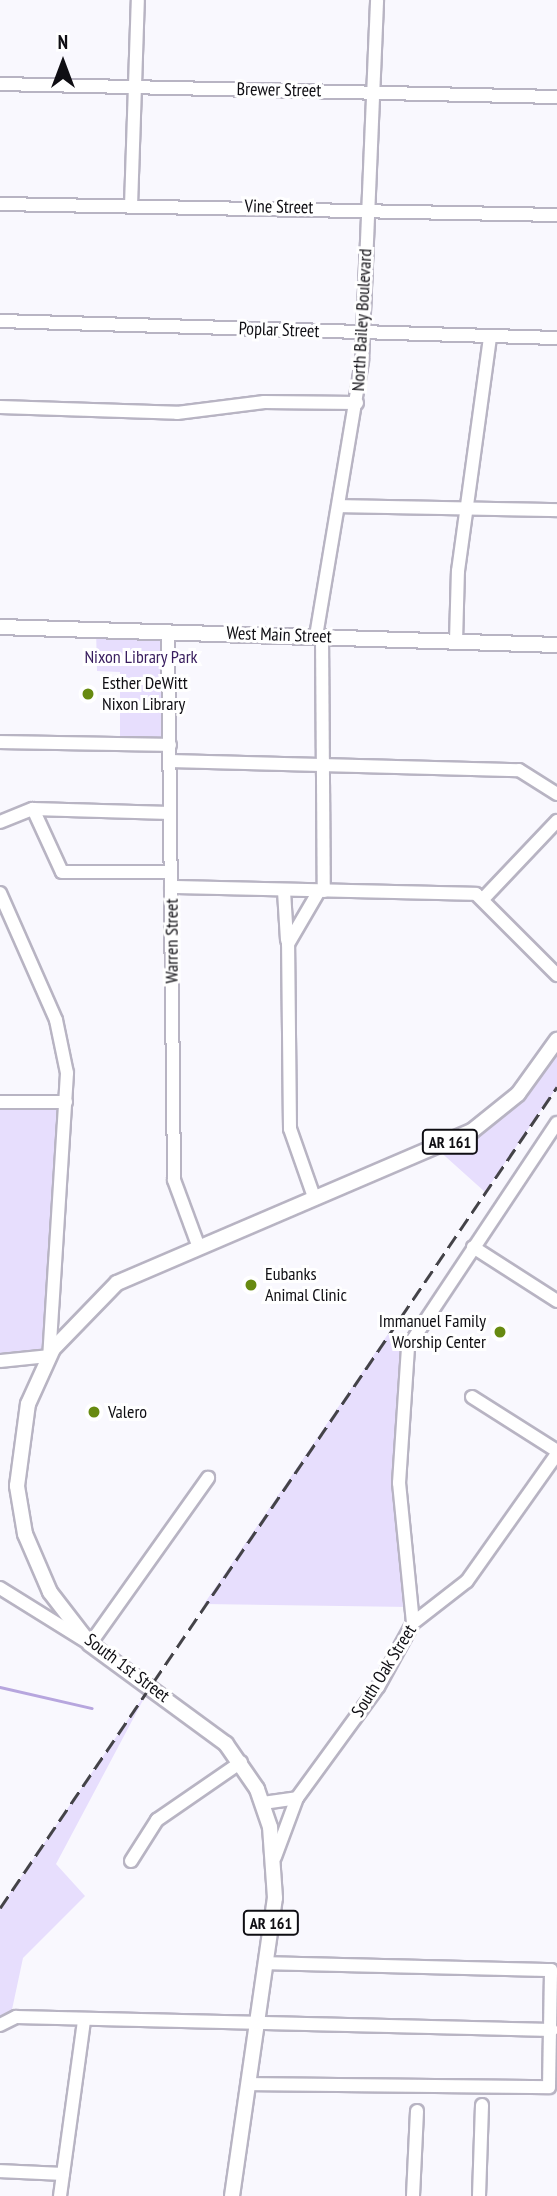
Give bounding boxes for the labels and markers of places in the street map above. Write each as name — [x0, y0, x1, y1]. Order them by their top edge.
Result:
place label: Esther DeWitt Nixon Library — [102, 673, 188, 716]
marker: Esther DeWitt Nixon Library — [80, 686, 96, 702]
place label: Eubanks Animal Clinic — [265, 1264, 347, 1306]
marker: Eubanks Animal Clinic — [243, 1277, 259, 1293]
place label: Immanuel Family Worship Center — [379, 1311, 486, 1354]
marker: Immanuel Family Worship Center — [492, 1324, 508, 1340]
place label: Valero — [108, 1401, 147, 1423]
marker: Valero — [86, 1404, 102, 1420]

